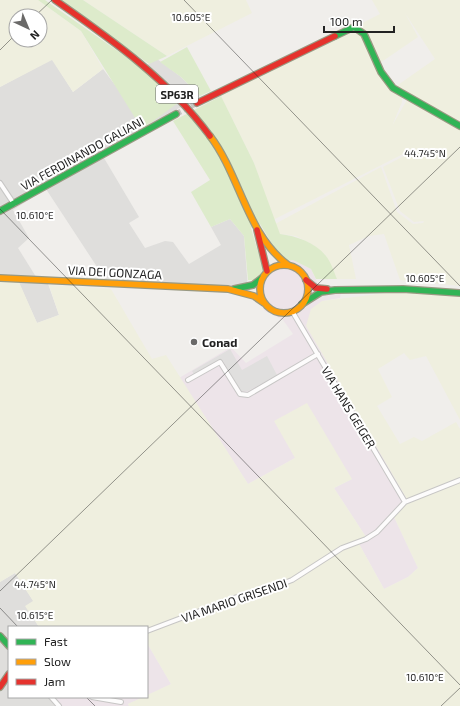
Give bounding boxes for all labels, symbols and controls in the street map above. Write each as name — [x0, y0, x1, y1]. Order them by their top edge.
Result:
north arrow — [8, 8, 48, 48]
scale bar — [324, 8, 394, 34]
text: 10.605°E — [172, 11, 211, 23]
text: 100 m — [330, 14, 362, 28]
text: N — [28, 28, 43, 43]
road number: SP63R — [156, 85, 198, 103]
street label: VIA FERDINANDO GALIANI — [18, 113, 146, 193]
text: 44.745°N — [404, 147, 446, 159]
text: 10.610°E — [16, 209, 54, 221]
street label: VIA DEI GONZAGA — [68, 263, 163, 281]
text: 10.605°E — [406, 272, 445, 284]
place label: Conad — [202, 335, 237, 349]
marker: Conad — [189, 337, 199, 347]
street label: VIA HANS GEIGER — [319, 364, 379, 450]
street label: VIA MARIO GRISENDI — [179, 575, 289, 625]
text: 44.745°N — [14, 578, 56, 590]
text: 10.615°E — [17, 609, 54, 621]
legend — [8, 626, 148, 698]
text: Fast — [44, 634, 68, 648]
text: Slow — [44, 654, 71, 668]
text: 10.610°E — [406, 671, 444, 683]
text: Jam — [44, 674, 65, 688]

